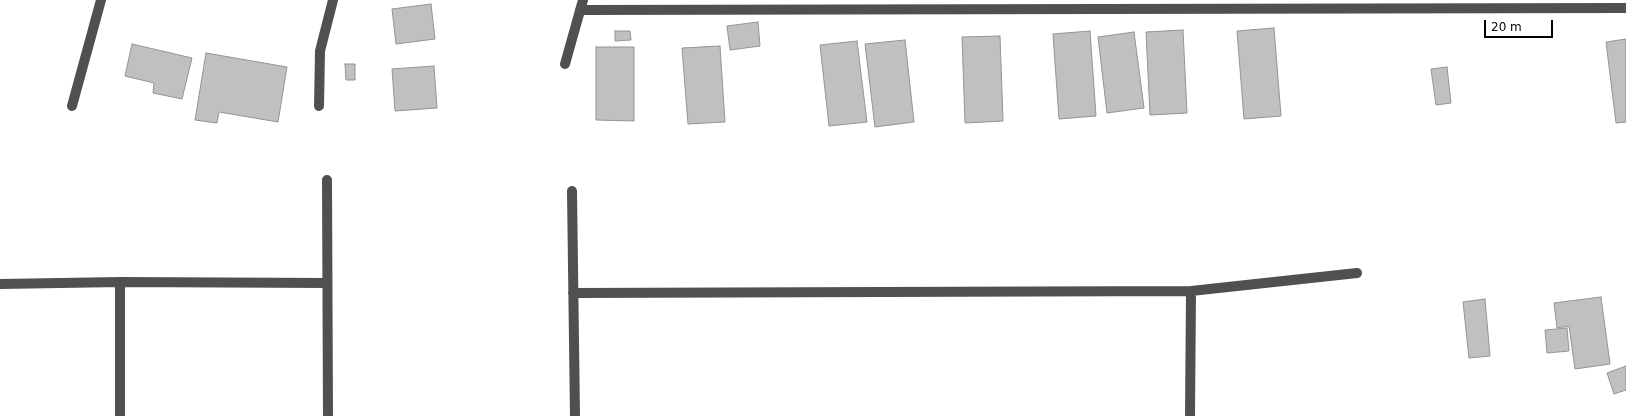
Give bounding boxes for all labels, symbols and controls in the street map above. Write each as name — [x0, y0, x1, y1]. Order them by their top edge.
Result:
scale bar — [1486, 12, 1555, 38]
text: 20 m — [1491, 20, 1522, 34]

